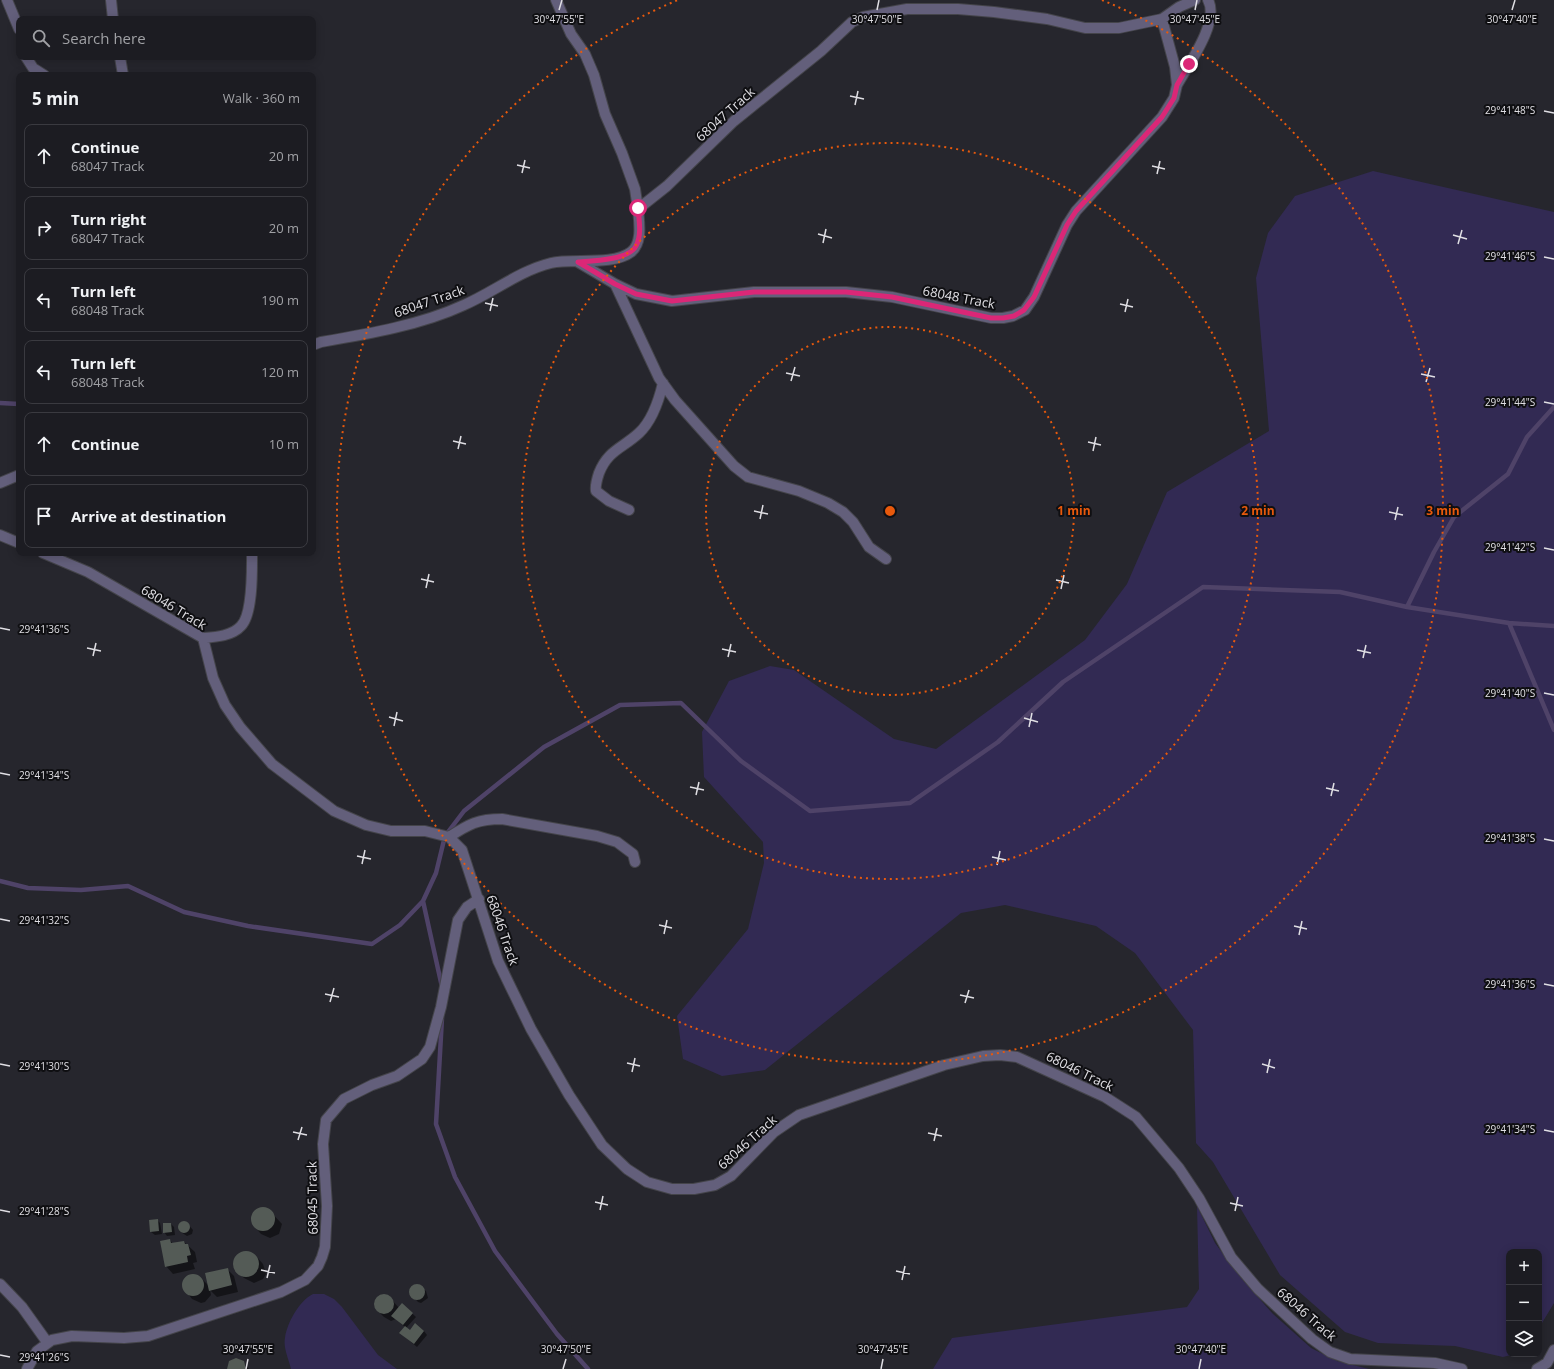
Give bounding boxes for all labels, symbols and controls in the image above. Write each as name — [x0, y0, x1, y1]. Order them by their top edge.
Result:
text: 30°47'55"E — [534, 12, 584, 26]
text: 30°47'50"E — [852, 12, 902, 26]
text: 30°47'45"E — [1170, 12, 1220, 26]
text: 30°47'40"E — [1487, 12, 1537, 26]
search box — [16, 16, 316, 60]
icon: search — [30, 27, 52, 49]
text: Search here — [62, 28, 146, 48]
route end — [1180, 55, 1198, 73]
street label: 68047 Track — [692, 83, 758, 145]
text: 5 min — [32, 87, 79, 110]
text: Walk · 360 m — [223, 89, 300, 107]
text: 29°41'48"S — [1485, 103, 1535, 117]
text: Continue — [71, 137, 139, 157]
icon: ahead — [33, 145, 55, 167]
text: 20 m — [269, 147, 299, 165]
text: 68047 Track — [71, 157, 144, 175]
route start — [629, 199, 647, 217]
text: Turn right — [71, 209, 146, 229]
icon: right — [33, 217, 55, 239]
text: 20 m — [269, 219, 299, 237]
text: 68047 Track — [71, 229, 144, 247]
text: 29°41'46"S — [1485, 249, 1535, 263]
text: Turn left — [71, 281, 136, 301]
street label: 68047 Track — [391, 281, 467, 321]
street label: 68048 Track — [921, 281, 997, 313]
icon: left — [33, 289, 55, 311]
text: 190 m — [261, 291, 299, 309]
text: 68048 Track — [71, 301, 144, 319]
text: Turn left — [71, 353, 136, 373]
icon: left — [33, 361, 55, 383]
text: 120 m — [261, 363, 299, 381]
text: 68048 Track — [71, 373, 144, 391]
text: 29°41'44"S — [1485, 395, 1535, 409]
icon: ahead — [33, 433, 55, 455]
text: Continue — [71, 434, 139, 454]
text: 10 m — [269, 435, 299, 453]
text: 1 min — [1057, 502, 1091, 519]
text: 2 min — [1241, 502, 1275, 519]
text: 3 min — [1426, 502, 1460, 519]
centre of rings — [883, 504, 897, 518]
icon: arrive — [33, 505, 55, 527]
text: Arrive at destination — [71, 506, 226, 526]
text: 29°41'42"S — [1485, 540, 1535, 554]
street label: 68046 Track — [138, 580, 210, 634]
text: 29°41'36"S — [19, 622, 69, 636]
text: 29°41'40"S — [1485, 686, 1535, 700]
text: 29°41'34"S — [19, 768, 69, 782]
text: 29°41'38"S — [1485, 831, 1535, 845]
street label: 68046 Track — [483, 892, 523, 968]
text: 29°41'32"S — [19, 913, 69, 927]
text: 29°41'36"S — [1485, 977, 1535, 991]
street label: 68046 Track — [1043, 1047, 1117, 1095]
text: 29°41'30"S — [19, 1059, 69, 1073]
street label: 68046 Track — [714, 1111, 780, 1173]
text: 29°41'34"S — [1485, 1122, 1535, 1136]
street label: 68045 Track — [302, 1161, 322, 1235]
text: 29°41'28"S — [19, 1204, 69, 1218]
map controls — [1506, 1249, 1542, 1357]
button: + — [1506, 1249, 1542, 1285]
street label: 68046 Track — [1273, 1283, 1341, 1345]
button: − — [1506, 1285, 1542, 1321]
button: layers — [1506, 1321, 1542, 1357]
text: 30°47'55"E — [223, 1342, 273, 1356]
text: 30°47'50"E — [541, 1342, 591, 1356]
text: 30°47'45"E — [858, 1342, 908, 1356]
text: 30°47'40"E — [1176, 1342, 1226, 1356]
text: 29°41'26"S — [19, 1350, 69, 1364]

